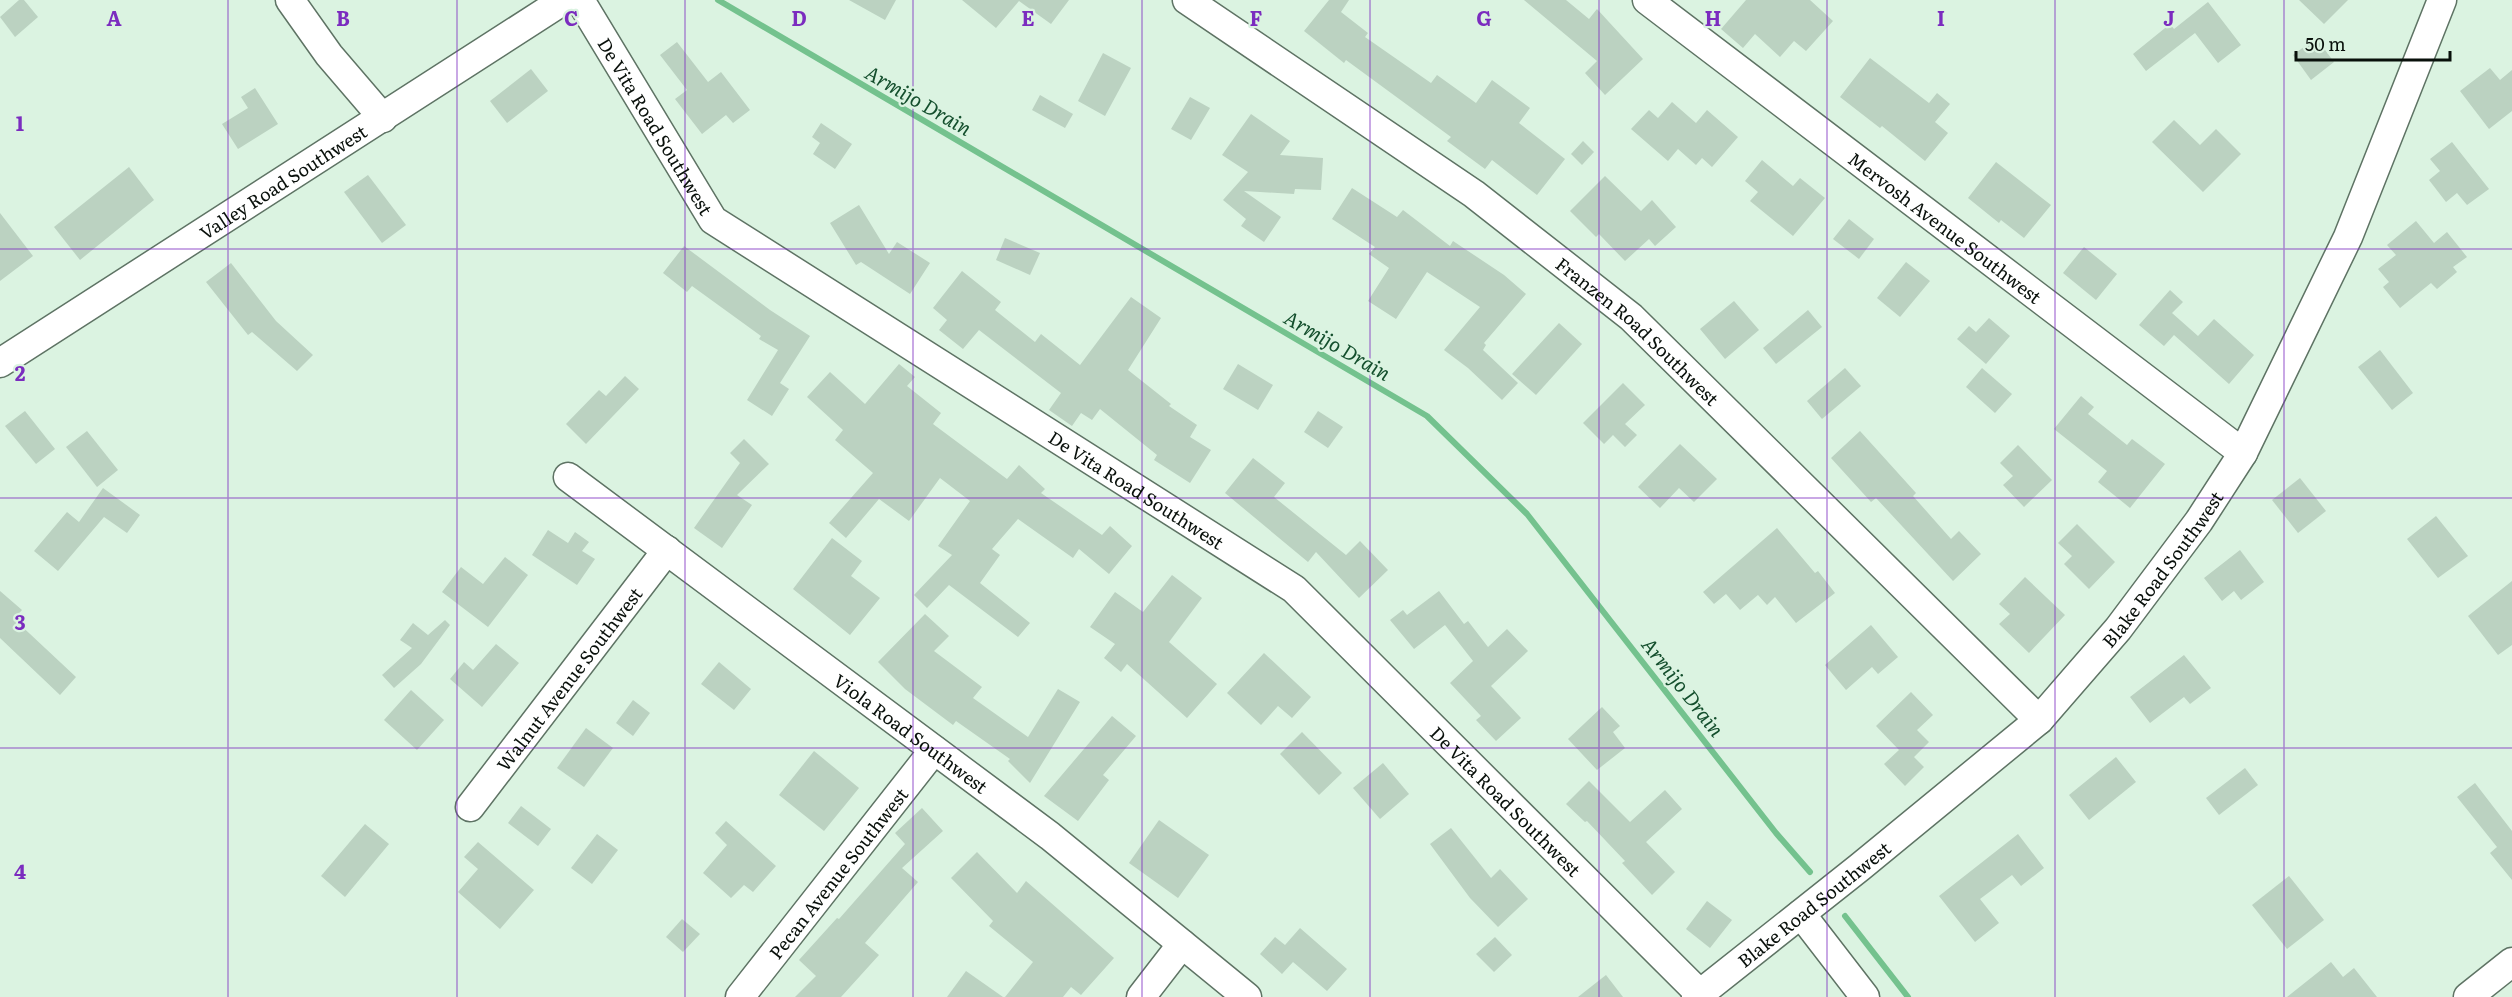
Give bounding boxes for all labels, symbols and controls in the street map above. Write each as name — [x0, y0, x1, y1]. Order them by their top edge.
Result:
text: A — [106, 2, 122, 32]
text: B — [336, 2, 350, 32]
text: C — [564, 2, 578, 32]
text: D — [791, 2, 807, 32]
text: E — [1021, 2, 1035, 32]
text: F — [1250, 2, 1263, 32]
text: G — [1476, 2, 1492, 32]
text: H — [1705, 2, 1721, 32]
text: I — [1937, 2, 1945, 32]
text: J — [2163, 2, 2175, 32]
scale bar — [2296, 24, 2450, 62]
text: 50 m — [2305, 30, 2346, 57]
street label: De Vita Road Southwest — [592, 32, 721, 220]
water label: Armijo Drain — [860, 56, 978, 142]
text: 1 — [16, 107, 24, 137]
street label: Valley Road Southwest — [194, 117, 372, 245]
street label: Mervosh Avenue Southwest — [1843, 145, 2048, 310]
street label: Franzen Road Southwest — [1550, 250, 1726, 411]
water label: Armijo Drain — [1279, 301, 1397, 387]
text: 2 — [15, 357, 26, 387]
street label: De Vita Road Southwest — [1044, 423, 1230, 555]
street label: Blake Road Southwest — [2095, 484, 2229, 653]
street label: Walnut Avenue Southwest — [489, 580, 648, 776]
text: 3 — [14, 606, 26, 636]
water label: Armijo Drain — [1636, 630, 1733, 742]
street label: Viola Road Southwest — [829, 666, 995, 800]
street label: De Vita Road Southwest — [1425, 719, 1588, 882]
street label: Pecan Avenue Southwest — [762, 781, 914, 964]
street label: Blake Road Southwest — [1731, 834, 1896, 973]
text: 4 — [14, 855, 26, 885]

